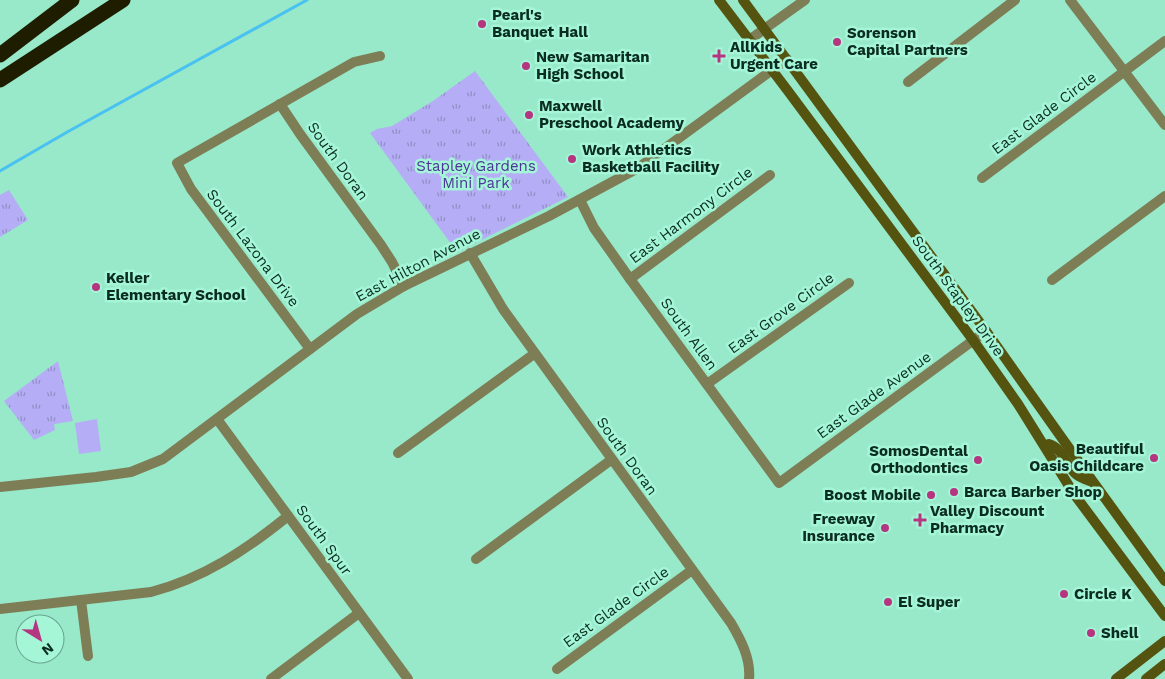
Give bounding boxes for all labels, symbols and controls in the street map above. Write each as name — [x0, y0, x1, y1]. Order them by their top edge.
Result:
place label: Pearl's Banquet Hall — [492, 6, 588, 41]
marker: Pearl's Banquet Hall — [476, 18, 488, 30]
place label: Sorenson Capital Partners — [847, 24, 968, 59]
marker: Sorenson Capital Partners — [831, 36, 843, 48]
place label: AllKids Urgent Care — [730, 38, 818, 73]
place label: New Samaritan High School — [536, 48, 650, 83]
marker: AllKids Urgent Care — [712, 49, 726, 63]
marker: New Samaritan High School — [520, 60, 532, 72]
street label: East Glade Circle — [988, 68, 1100, 158]
place label: Maxwell Preschool Academy — [539, 97, 684, 132]
marker: Maxwell Preschool Academy — [523, 109, 535, 121]
street label: South Doran — [304, 118, 372, 204]
place label: Work Athletics Basketball Facility — [582, 141, 720, 176]
marker: Work Athletics Basketball Facility — [566, 153, 578, 165]
park label: Stapley Gardens Mini Park — [416, 157, 536, 192]
street label: East Harmony Circle — [626, 163, 756, 267]
street label: South Lazona Drive — [203, 186, 303, 310]
street label: East Hilton Avenue — [352, 224, 484, 306]
street label: South Stapley Drive — [908, 232, 1008, 360]
place label: Keller Elementary School — [106, 269, 246, 304]
street label: East Grove Circle — [725, 269, 837, 357]
marker: Keller Elementary School — [90, 281, 102, 293]
street label: South Allen — [657, 294, 721, 374]
street label: East Glade Avenue — [813, 347, 935, 443]
street label: South Doran — [593, 413, 661, 499]
place label: Beautiful Oasis Childcare — [1029, 440, 1144, 475]
place label: SomosDental Orthodontics — [869, 442, 968, 477]
marker: Beautiful Oasis Childcare — [1148, 452, 1160, 464]
marker: SomosDental Orthodontics — [972, 454, 984, 466]
place label: Barca Barber Shop — [964, 483, 1102, 501]
place label: Boost Mobile — [824, 486, 921, 504]
marker: Barca Barber Shop — [948, 486, 960, 498]
marker: Boost Mobile — [925, 489, 937, 501]
street label: South Spur — [292, 501, 356, 579]
place label: Valley Discount Pharmacy — [930, 502, 1045, 537]
place label: Freeway Insurance — [802, 510, 876, 545]
marker: Valley Discount Pharmacy — [914, 514, 926, 526]
marker: Freeway Insurance — [879, 522, 891, 534]
street label: East Glade Circle — [560, 563, 672, 651]
place label: Circle K — [1074, 585, 1132, 603]
marker: Circle K — [1058, 588, 1070, 600]
place label: El Super — [898, 593, 960, 611]
marker: El Super — [882, 596, 894, 608]
north arrow — [15, 614, 65, 664]
place label: Shell — [1101, 624, 1139, 642]
marker: Shell — [1085, 627, 1097, 639]
text: N — [39, 640, 57, 659]

